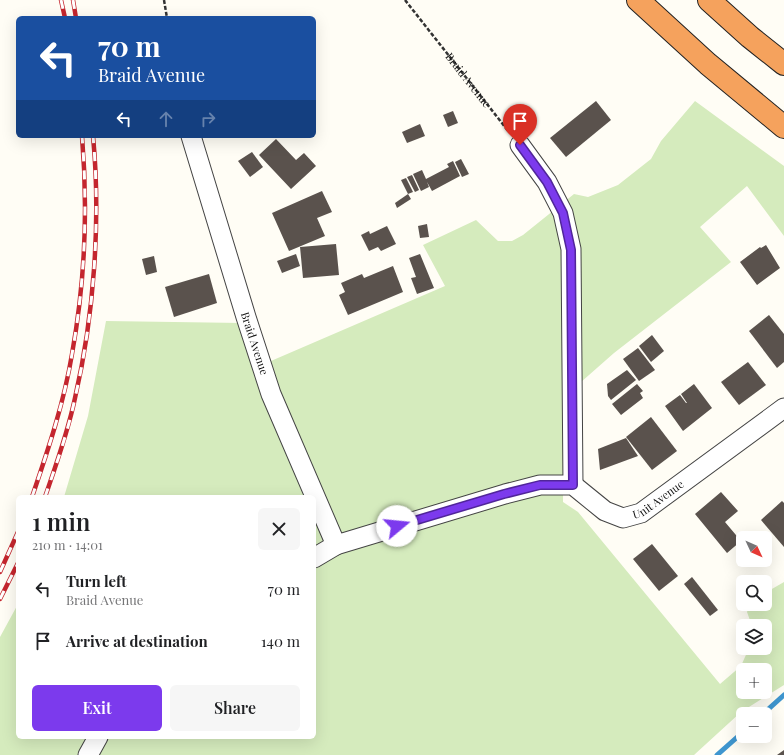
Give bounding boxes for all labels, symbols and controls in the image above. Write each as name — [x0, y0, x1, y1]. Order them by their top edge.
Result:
text: 70 m — [98, 27, 161, 64]
icon: left — [32, 32, 84, 84]
street label: Braid Avenue — [442, 49, 495, 111]
text: Braid Avenue — [98, 63, 205, 87]
pin — [503, 104, 537, 145]
icon: left — [113, 108, 135, 130]
icon: ahead — [155, 108, 177, 130]
icon: right — [197, 108, 219, 130]
icon: arrive — [509, 110, 531, 132]
street label: Braid Avenue — [238, 310, 272, 377]
street label: Unit Avenue — [631, 476, 687, 522]
text: 1 min — [32, 505, 90, 537]
position arrow — [376, 505, 418, 547]
button: close — [258, 508, 300, 550]
north arrow — [736, 531, 772, 567]
map controls — [736, 531, 772, 743]
text: 210 m · 14:01 — [32, 536, 103, 553]
text: Turn left — [66, 571, 127, 591]
button: search — [736, 575, 772, 611]
icon: left — [32, 578, 54, 600]
text: 70 m — [268, 579, 300, 599]
text: Braid Avenue — [66, 591, 143, 608]
button: layers — [736, 619, 772, 655]
icon: arrive — [32, 630, 54, 652]
text: Arrive at destination — [66, 631, 208, 651]
text: 140 m — [261, 631, 300, 651]
button: + — [736, 663, 772, 699]
button: Exit — [32, 685, 162, 731]
button: Share — [170, 685, 300, 731]
button: − — [736, 707, 772, 743]

